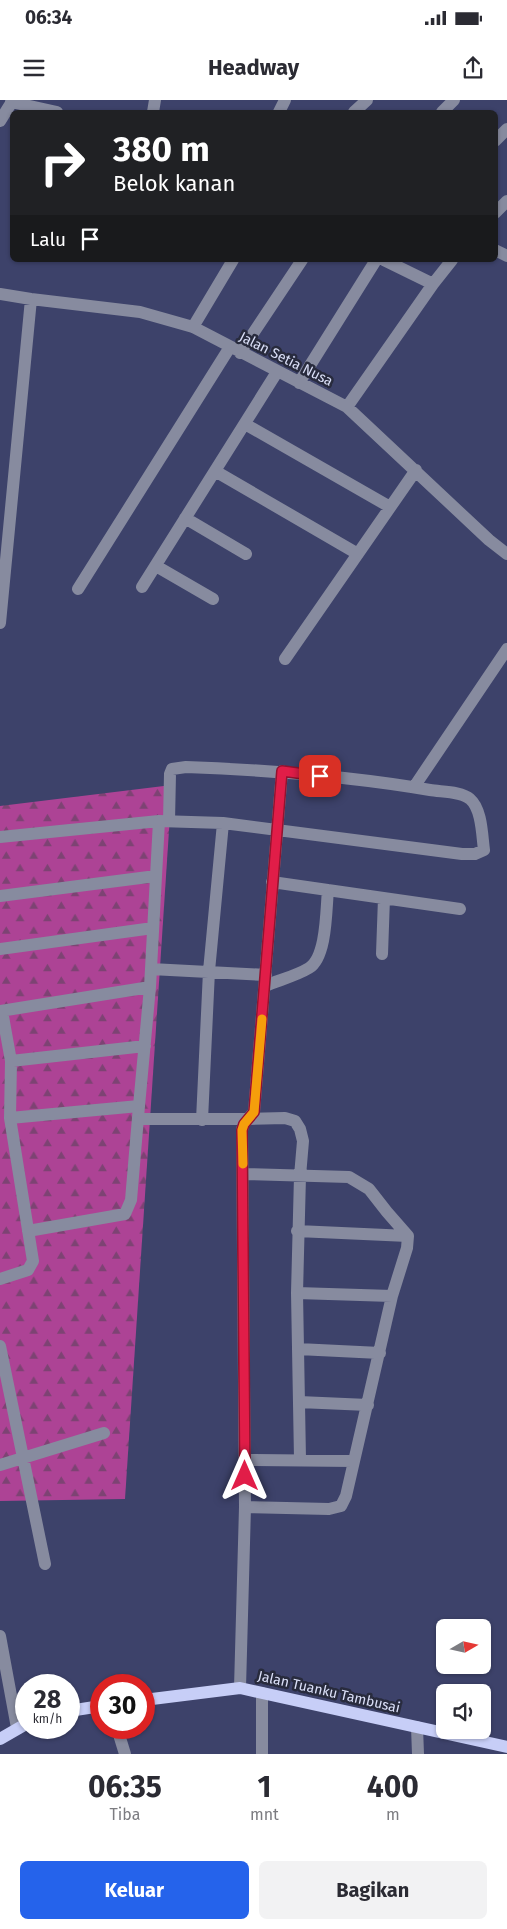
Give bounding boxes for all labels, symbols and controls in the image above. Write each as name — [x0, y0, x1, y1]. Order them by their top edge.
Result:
text: 06:34 — [25, 6, 72, 29]
icon: menu — [20, 54, 48, 82]
text: Headway — [208, 54, 299, 81]
icon: share — [459, 54, 487, 82]
text: 380 m — [113, 128, 210, 170]
icon: right — [30, 130, 95, 195]
text: Belok kanan — [113, 170, 235, 197]
icon: arrive — [76, 225, 104, 253]
text: Lalu — [30, 228, 66, 251]
street label: Jalan Setia Nusa — [236, 328, 336, 390]
pin — [299, 755, 341, 797]
icon: arrive — [306, 762, 334, 790]
position arrow — [218, 1449, 270, 1501]
north arrow — [436, 1619, 491, 1674]
map controls — [436, 1619, 491, 1739]
street label: Jalan Tuanku Tambusai — [256, 1667, 402, 1717]
speed limit sign: 30 — [90, 1674, 155, 1739]
button: sound — [436, 1684, 491, 1739]
text: 28 — [34, 1685, 61, 1715]
text: km/h — [33, 1712, 62, 1726]
text: 06:35 — [88, 1769, 162, 1805]
text: 1 — [257, 1769, 271, 1805]
text: 400 — [367, 1769, 419, 1805]
text: Tiba — [110, 1805, 140, 1824]
text: mnt — [250, 1805, 279, 1824]
text: m — [386, 1805, 400, 1824]
button: Keluar — [20, 1861, 249, 1919]
button: Bagikan — [259, 1861, 487, 1919]

